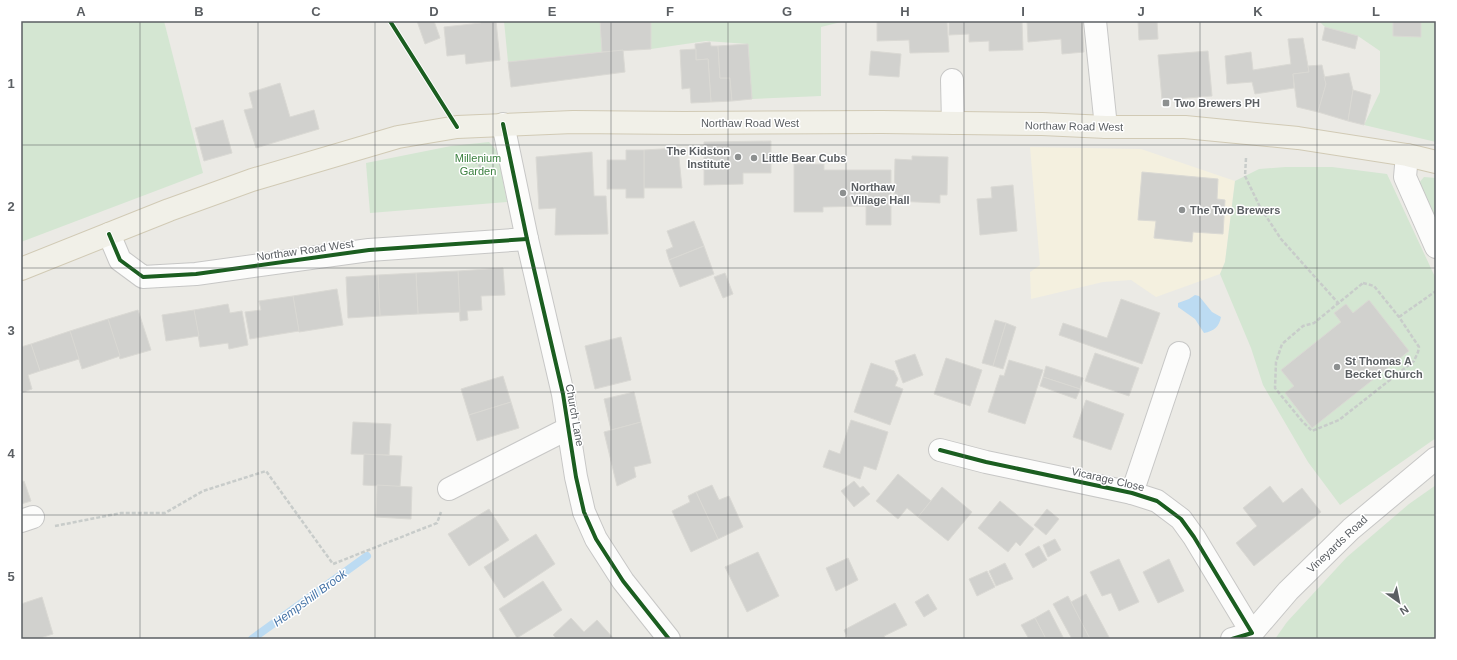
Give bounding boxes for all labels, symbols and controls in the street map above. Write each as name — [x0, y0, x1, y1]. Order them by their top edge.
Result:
text: A — [76, 4, 86, 19]
text: B — [194, 4, 204, 19]
text: C — [311, 4, 321, 19]
text: D — [429, 4, 439, 19]
text: E — [548, 4, 557, 19]
text: F — [666, 4, 674, 19]
text: G — [782, 4, 792, 19]
text: H — [900, 4, 910, 19]
text: I — [1021, 4, 1025, 19]
text: J — [1137, 4, 1145, 19]
text: K — [1253, 4, 1263, 19]
text: L — [1372, 4, 1380, 19]
text: 1 — [7, 76, 15, 91]
place label: Two Brewers PH — [1174, 97, 1260, 109]
marker: Two Brewers PH — [1161, 98, 1171, 108]
street label: Northaw Road West — [701, 117, 799, 129]
street label: Northaw Road West — [1025, 119, 1123, 133]
place label: The Kidston Institute — [666, 145, 730, 170]
park label: Millenium Garden — [455, 152, 501, 177]
marker: The Kidston Institute — [733, 152, 743, 162]
place label: Little Bear Cubs — [762, 152, 846, 164]
marker: Little Bear Cubs — [749, 153, 759, 163]
place label: Northaw Village Hall — [851, 181, 910, 206]
marker: Northaw Village Hall — [838, 188, 848, 198]
text: 2 — [7, 199, 15, 214]
place label: The Two Brewers — [1190, 204, 1280, 216]
marker: The Two Brewers — [1177, 205, 1187, 215]
street label: Northaw Road West — [256, 237, 354, 263]
text: 3 — [7, 323, 15, 338]
place label: St Thomas A Becket Church — [1345, 355, 1423, 380]
marker: St Thomas A Becket Church — [1332, 362, 1342, 372]
street label: Church Lane — [564, 383, 586, 447]
text: 4 — [7, 446, 15, 461]
street label: Vicarage Close — [1070, 465, 1146, 493]
street label: Vineyards Road — [1304, 513, 1370, 575]
water label: Hempshill Brook — [271, 566, 350, 629]
text: 5 — [7, 569, 15, 584]
north arrow — [1379, 582, 1419, 622]
text: N — [1398, 603, 1411, 618]

